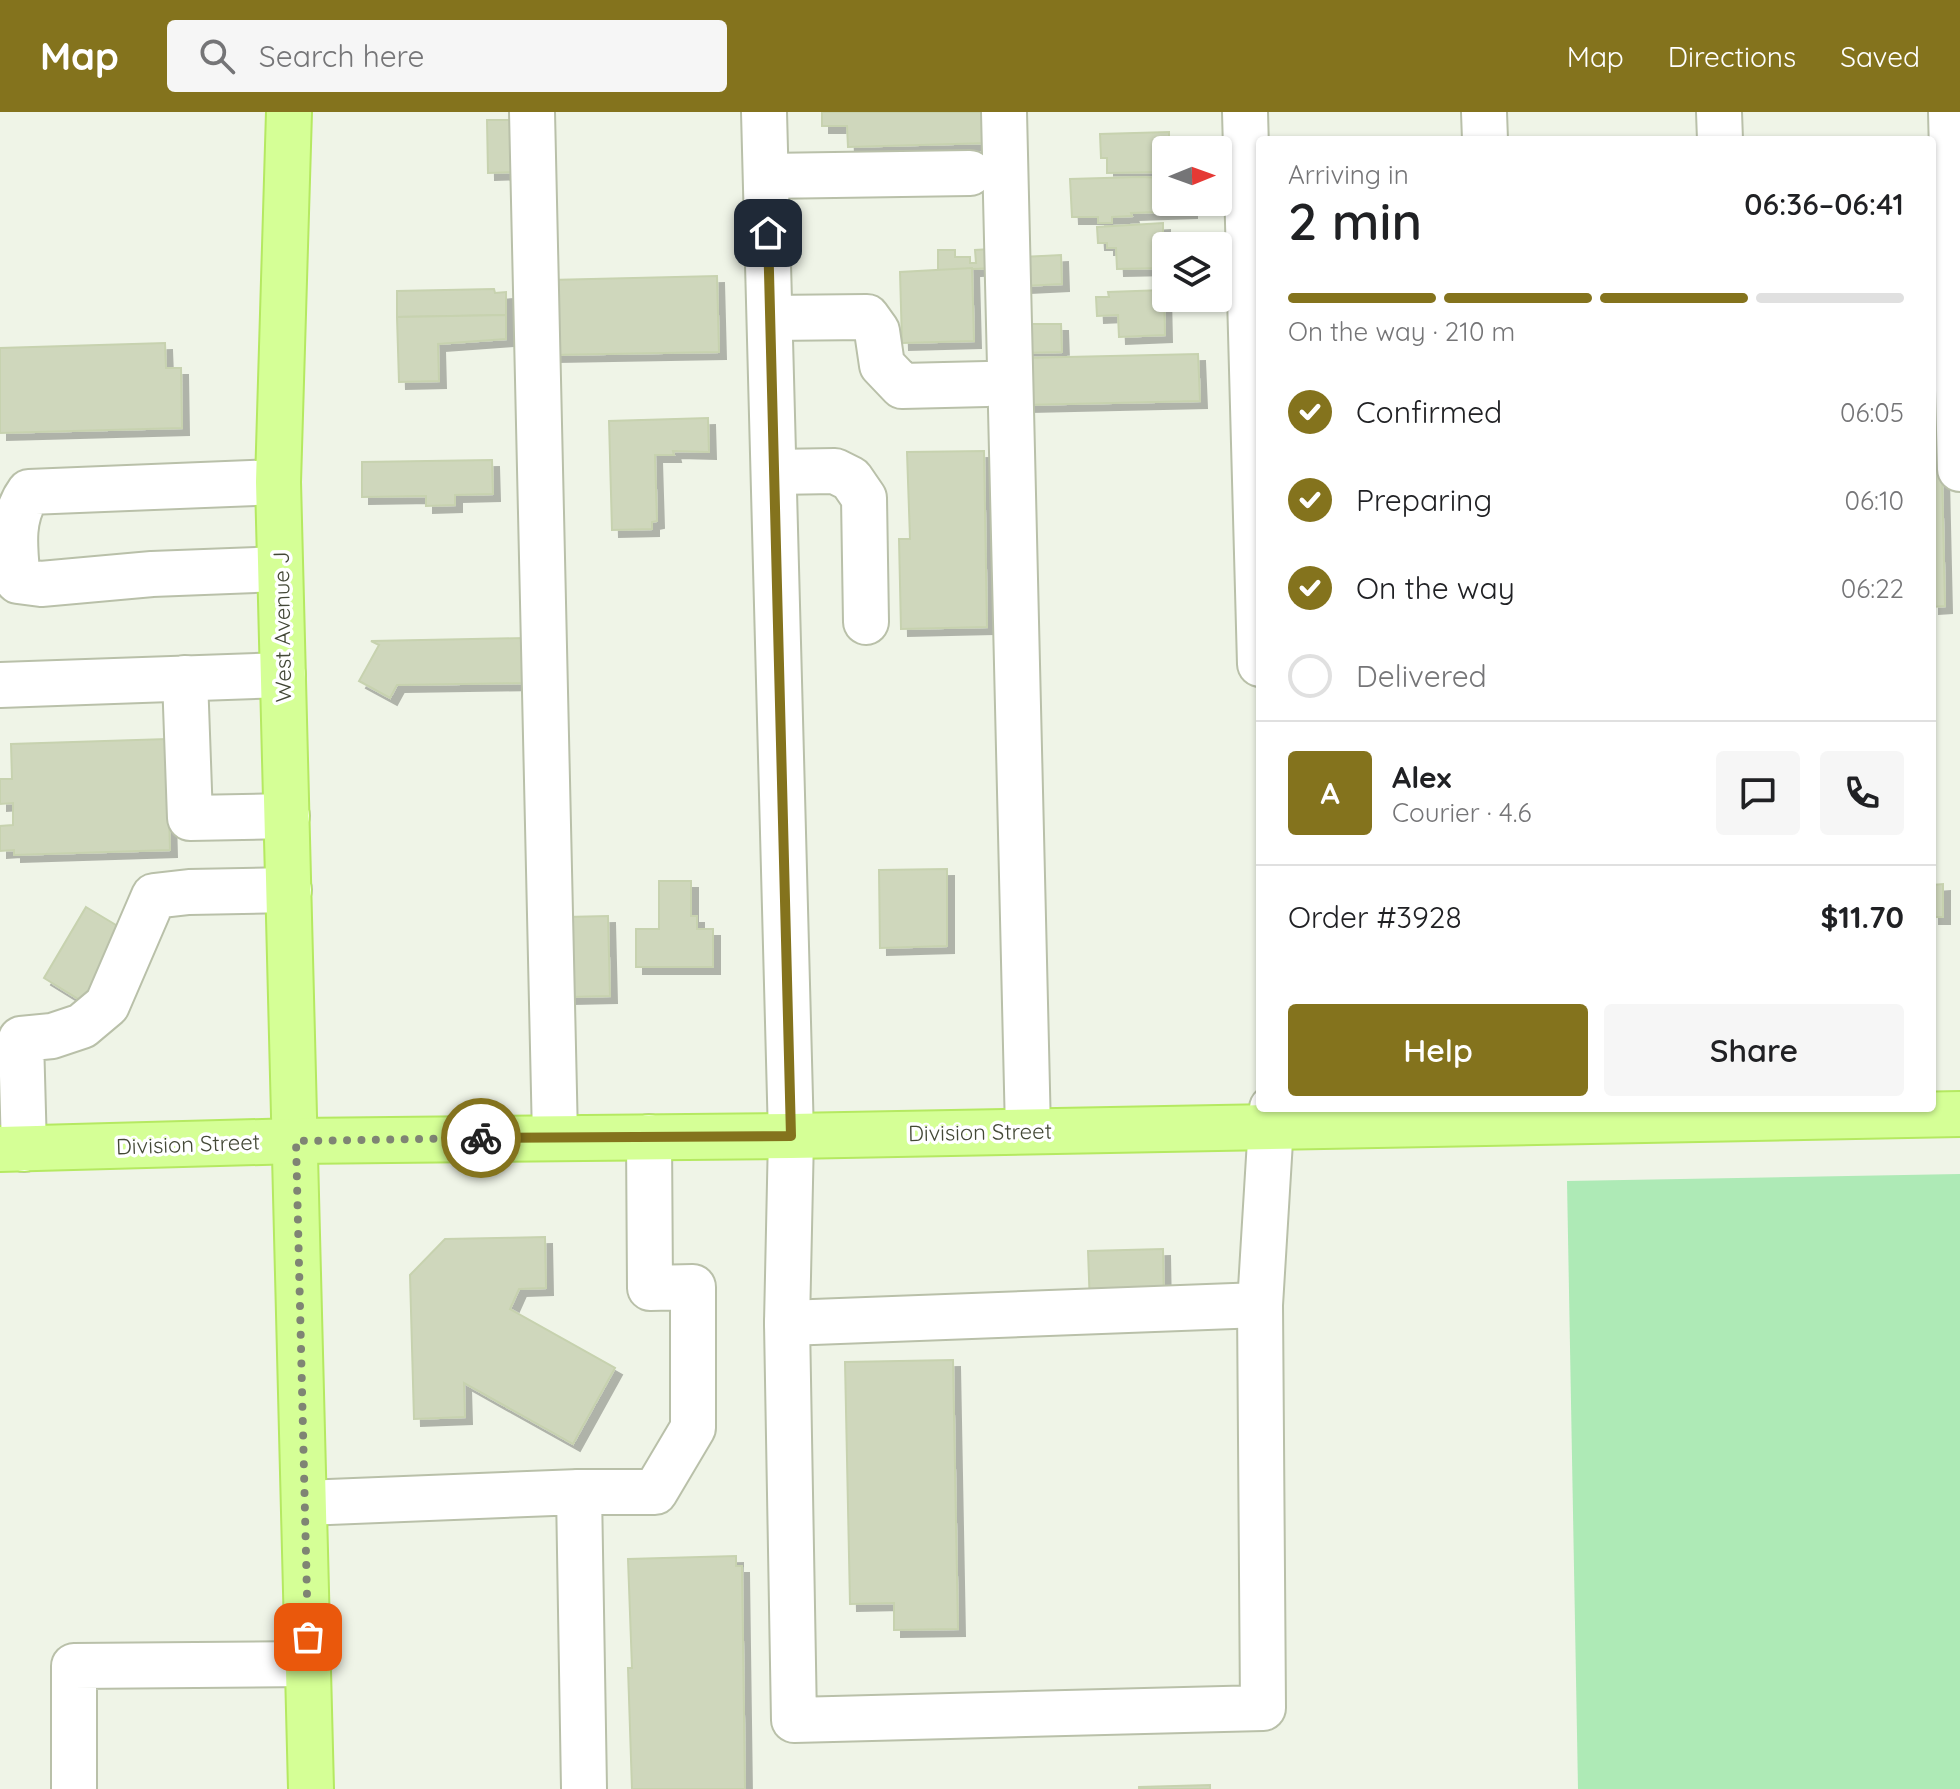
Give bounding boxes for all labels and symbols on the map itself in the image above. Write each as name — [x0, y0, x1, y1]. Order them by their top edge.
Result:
north arrow — [1152, 136, 1232, 216]
pin — [734, 199, 802, 267]
street label: West Avenue J — [267, 551, 297, 703]
courier — [441, 1098, 521, 1178]
street label: Division Street — [908, 1117, 1052, 1147]
street label: Division Street — [116, 1127, 260, 1161]
pin — [274, 1603, 342, 1671]

